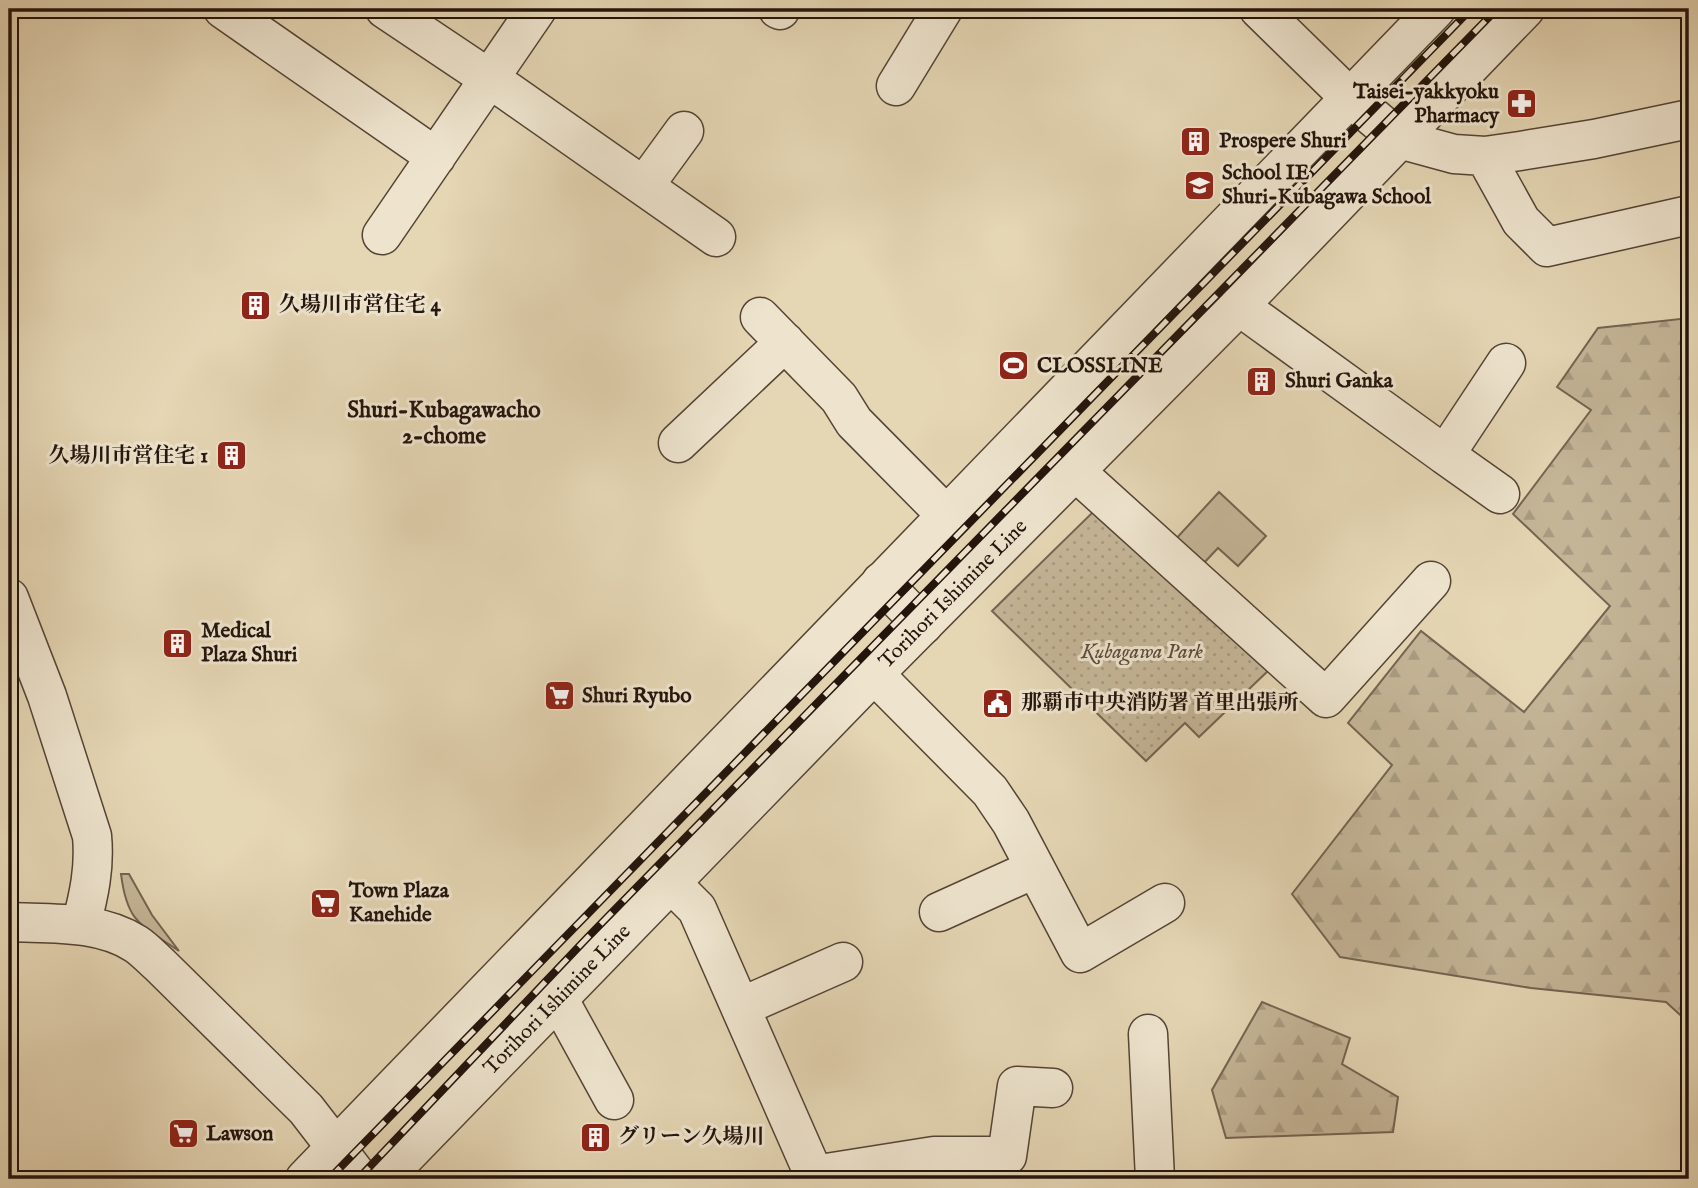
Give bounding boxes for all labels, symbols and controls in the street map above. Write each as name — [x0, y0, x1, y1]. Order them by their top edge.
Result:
place label: Taisei-yakkyoku Pharmacy — [1352, 79, 1500, 130]
pharmacy icon: Taisei-yakkyoku Pharmacy — [1505, 87, 1539, 121]
building icon: Prospere Shuri — [1179, 124, 1213, 158]
place label: Prospere Shuri — [1219, 128, 1347, 155]
place label: School IE Shuri-Kubagawa School — [1222, 160, 1432, 211]
school or university icon: School IE Shuri-Kubagawa School — [1182, 168, 1216, 202]
building icon: 久場川市営住宅 4 — [239, 288, 273, 322]
place label: 久場川市営住宅 4 — [279, 292, 442, 319]
sports icon: CLOSSLINE — [997, 349, 1031, 383]
place label: CLOSSLINE — [1037, 353, 1163, 380]
building icon: Shuri Ganka — [1245, 364, 1279, 398]
place label: Shuri Ganka — [1285, 368, 1394, 395]
district label: Shuri-Kubagawacho 2-chome — [347, 396, 541, 451]
building icon: 久場川市営住宅 1 — [214, 439, 248, 473]
place label: 久場川市営住宅 1 — [49, 443, 208, 470]
street label: Torihori Ishimine Line — [873, 513, 1034, 675]
place label: Medical Plaza Shuri — [201, 618, 298, 669]
building icon: Medical Plaza Shuri — [161, 626, 195, 660]
park label: Kubagawa Park — [1080, 639, 1204, 666]
supermarket icon: Shuri Ryubo — [542, 679, 576, 713]
place label: Shuri Ryubo — [582, 683, 692, 710]
public building icon: 那覇市中央消防署 首里出張所 — [981, 686, 1015, 720]
place label: 那覇市中央消防署 首里出張所 — [1021, 690, 1299, 717]
place label: Town Plaza Kanehide — [348, 878, 450, 929]
supermarket icon: Town Plaza Kanehide — [309, 886, 343, 920]
street label: Torihori Ishimine Line — [478, 918, 637, 1081]
supermarket icon: Lawson — [166, 1117, 200, 1151]
building icon: グリーン久場川 — [578, 1120, 612, 1154]
place label: Lawson — [206, 1121, 273, 1148]
place label: グリーン久場川 — [618, 1124, 765, 1151]

